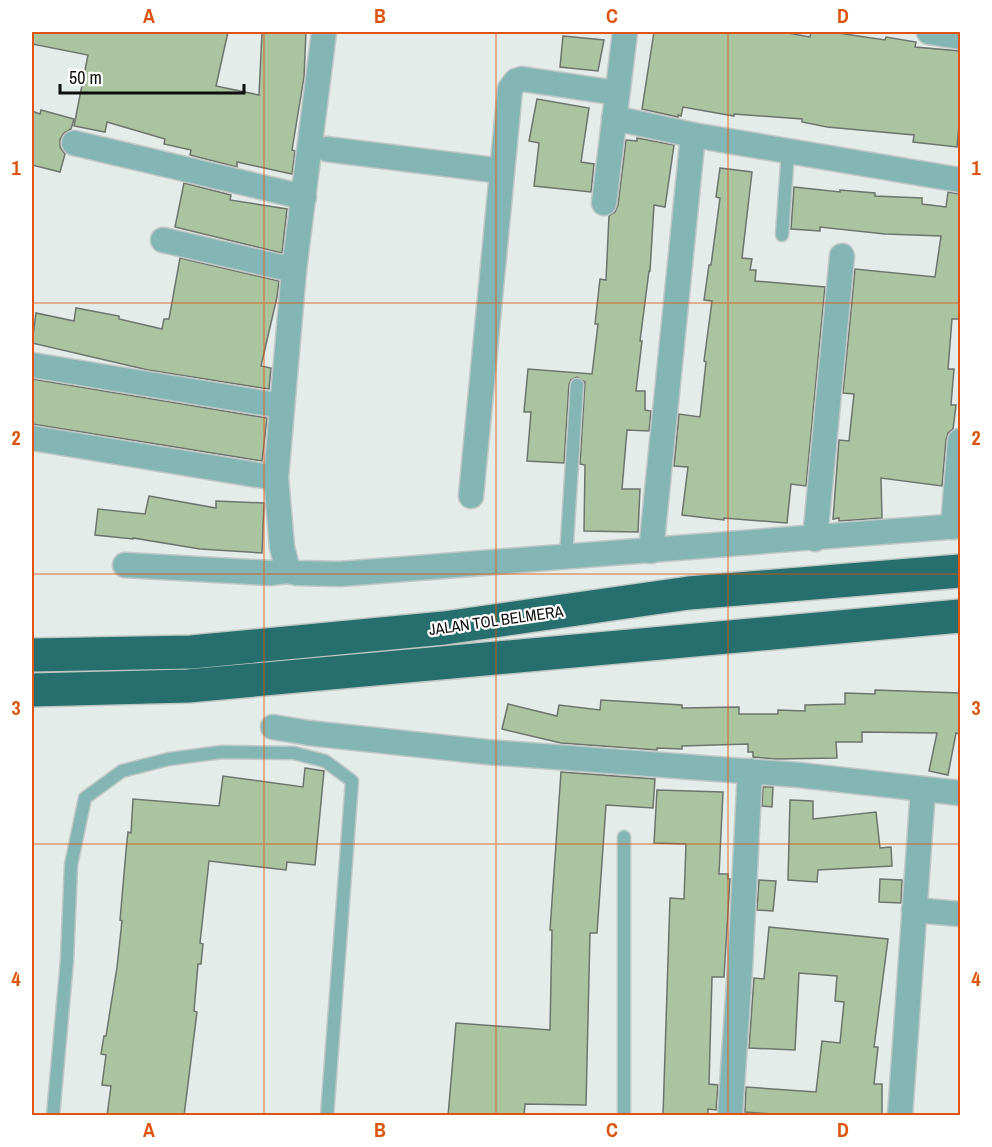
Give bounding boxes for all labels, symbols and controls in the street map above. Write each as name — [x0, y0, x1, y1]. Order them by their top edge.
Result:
text: A — [143, 2, 155, 29]
text: B — [374, 2, 386, 29]
text: C — [606, 2, 618, 29]
text: D — [837, 2, 849, 29]
scale bar — [60, 57, 244, 95]
text: 50 m — [69, 65, 102, 90]
text: 1 — [11, 154, 21, 181]
text: 1 — [971, 154, 981, 181]
text: 2 — [11, 424, 21, 451]
text: 2 — [971, 424, 981, 451]
street label: JALAN TOL BELMERA — [427, 600, 565, 640]
text: 3 — [11, 694, 21, 721]
text: 3 — [971, 694, 981, 721]
text: 4 — [11, 965, 21, 992]
text: 4 — [971, 965, 981, 992]
text: A — [143, 1116, 155, 1143]
text: B — [374, 1116, 386, 1143]
text: C — [606, 1116, 618, 1143]
text: D — [837, 1116, 849, 1143]

